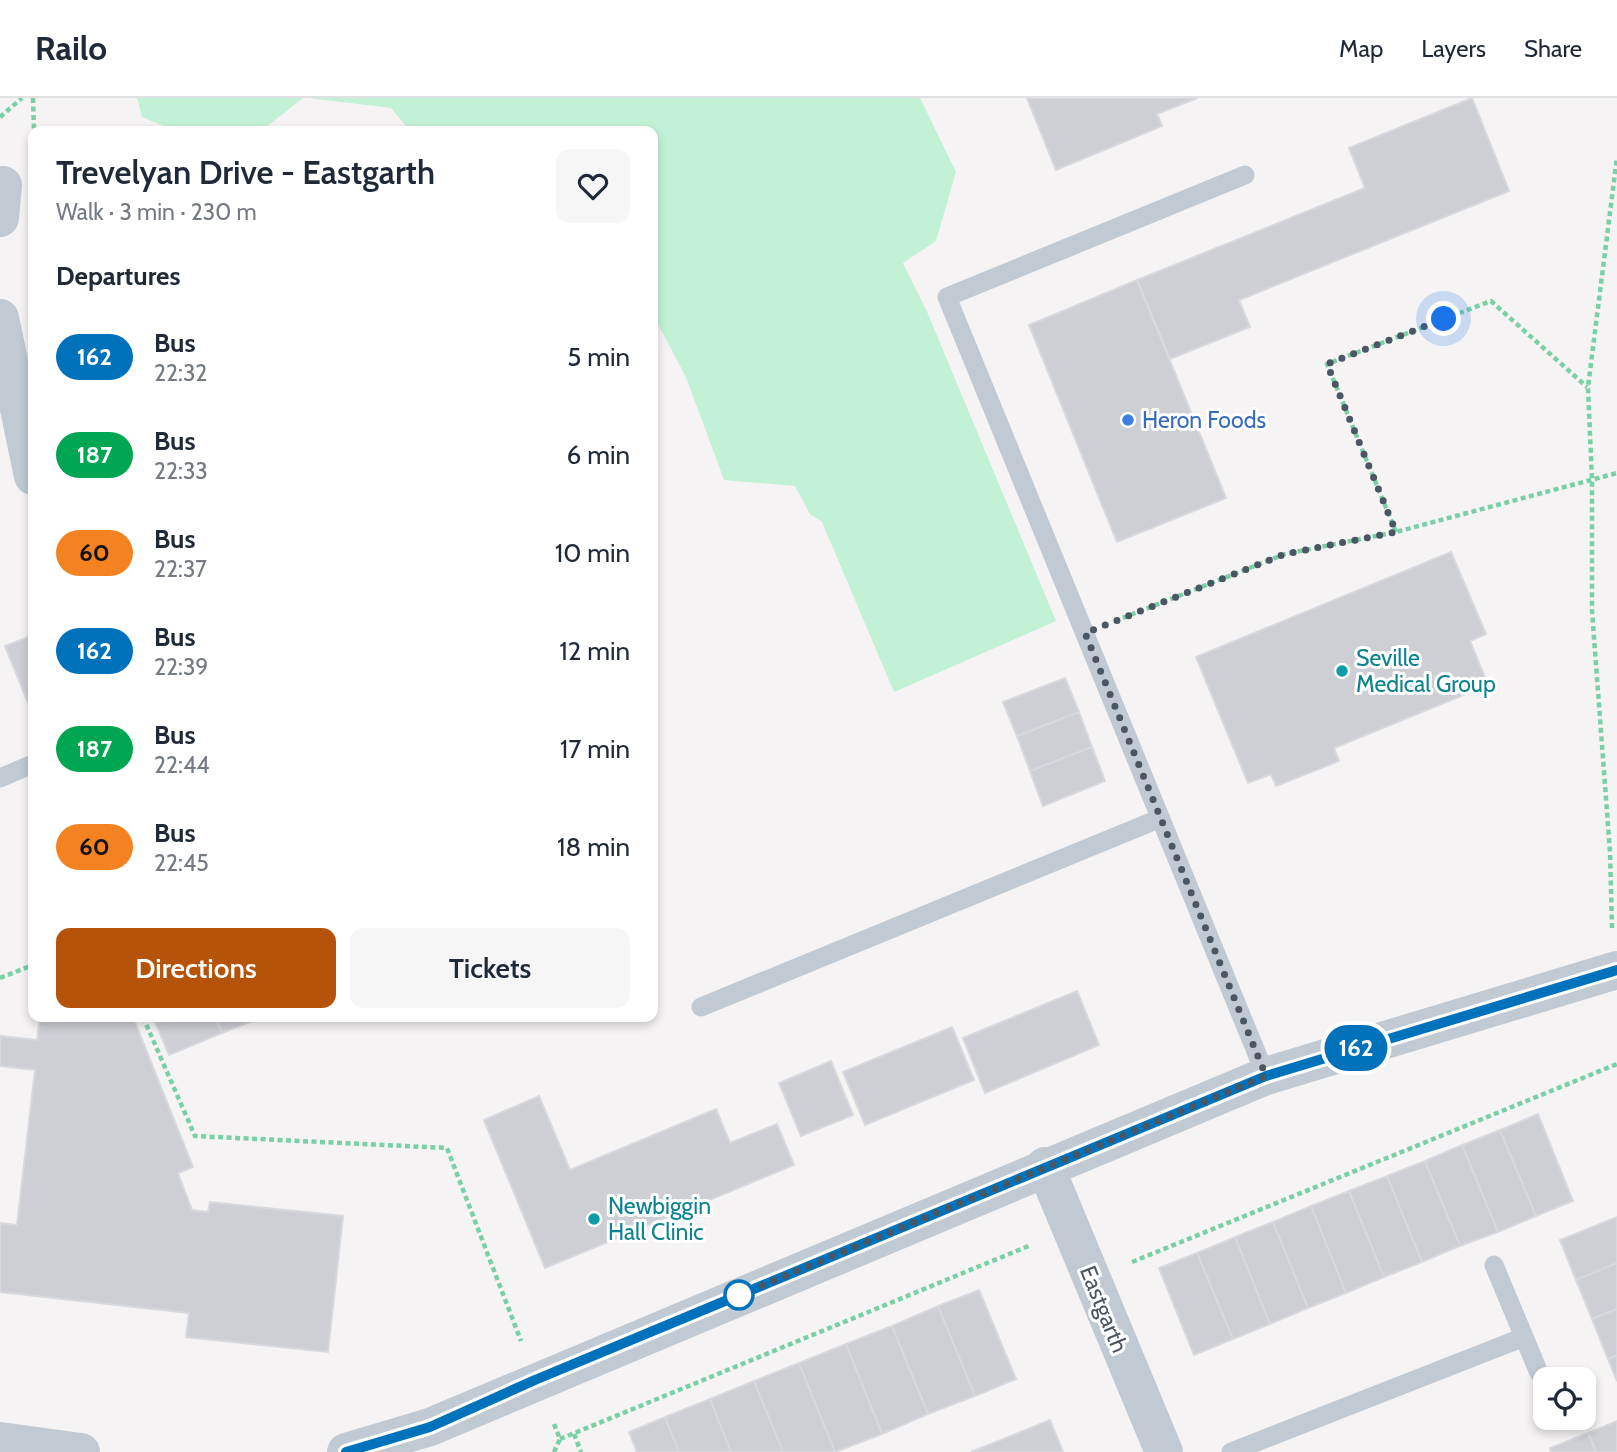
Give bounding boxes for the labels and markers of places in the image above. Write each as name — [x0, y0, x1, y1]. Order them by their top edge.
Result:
place label: Heron Foods — [1142, 406, 1266, 434]
marker: Heron Foods — [1120, 412, 1136, 428]
place label: Seville Medical Group — [1356, 644, 1496, 698]
marker: Seville Medical Group — [1334, 663, 1350, 679]
place label: Newbiggin Hall Clinic — [608, 1192, 711, 1246]
marker: Newbiggin Hall Clinic — [586, 1211, 602, 1227]
unlabelled marker — [724, 1280, 754, 1310]

